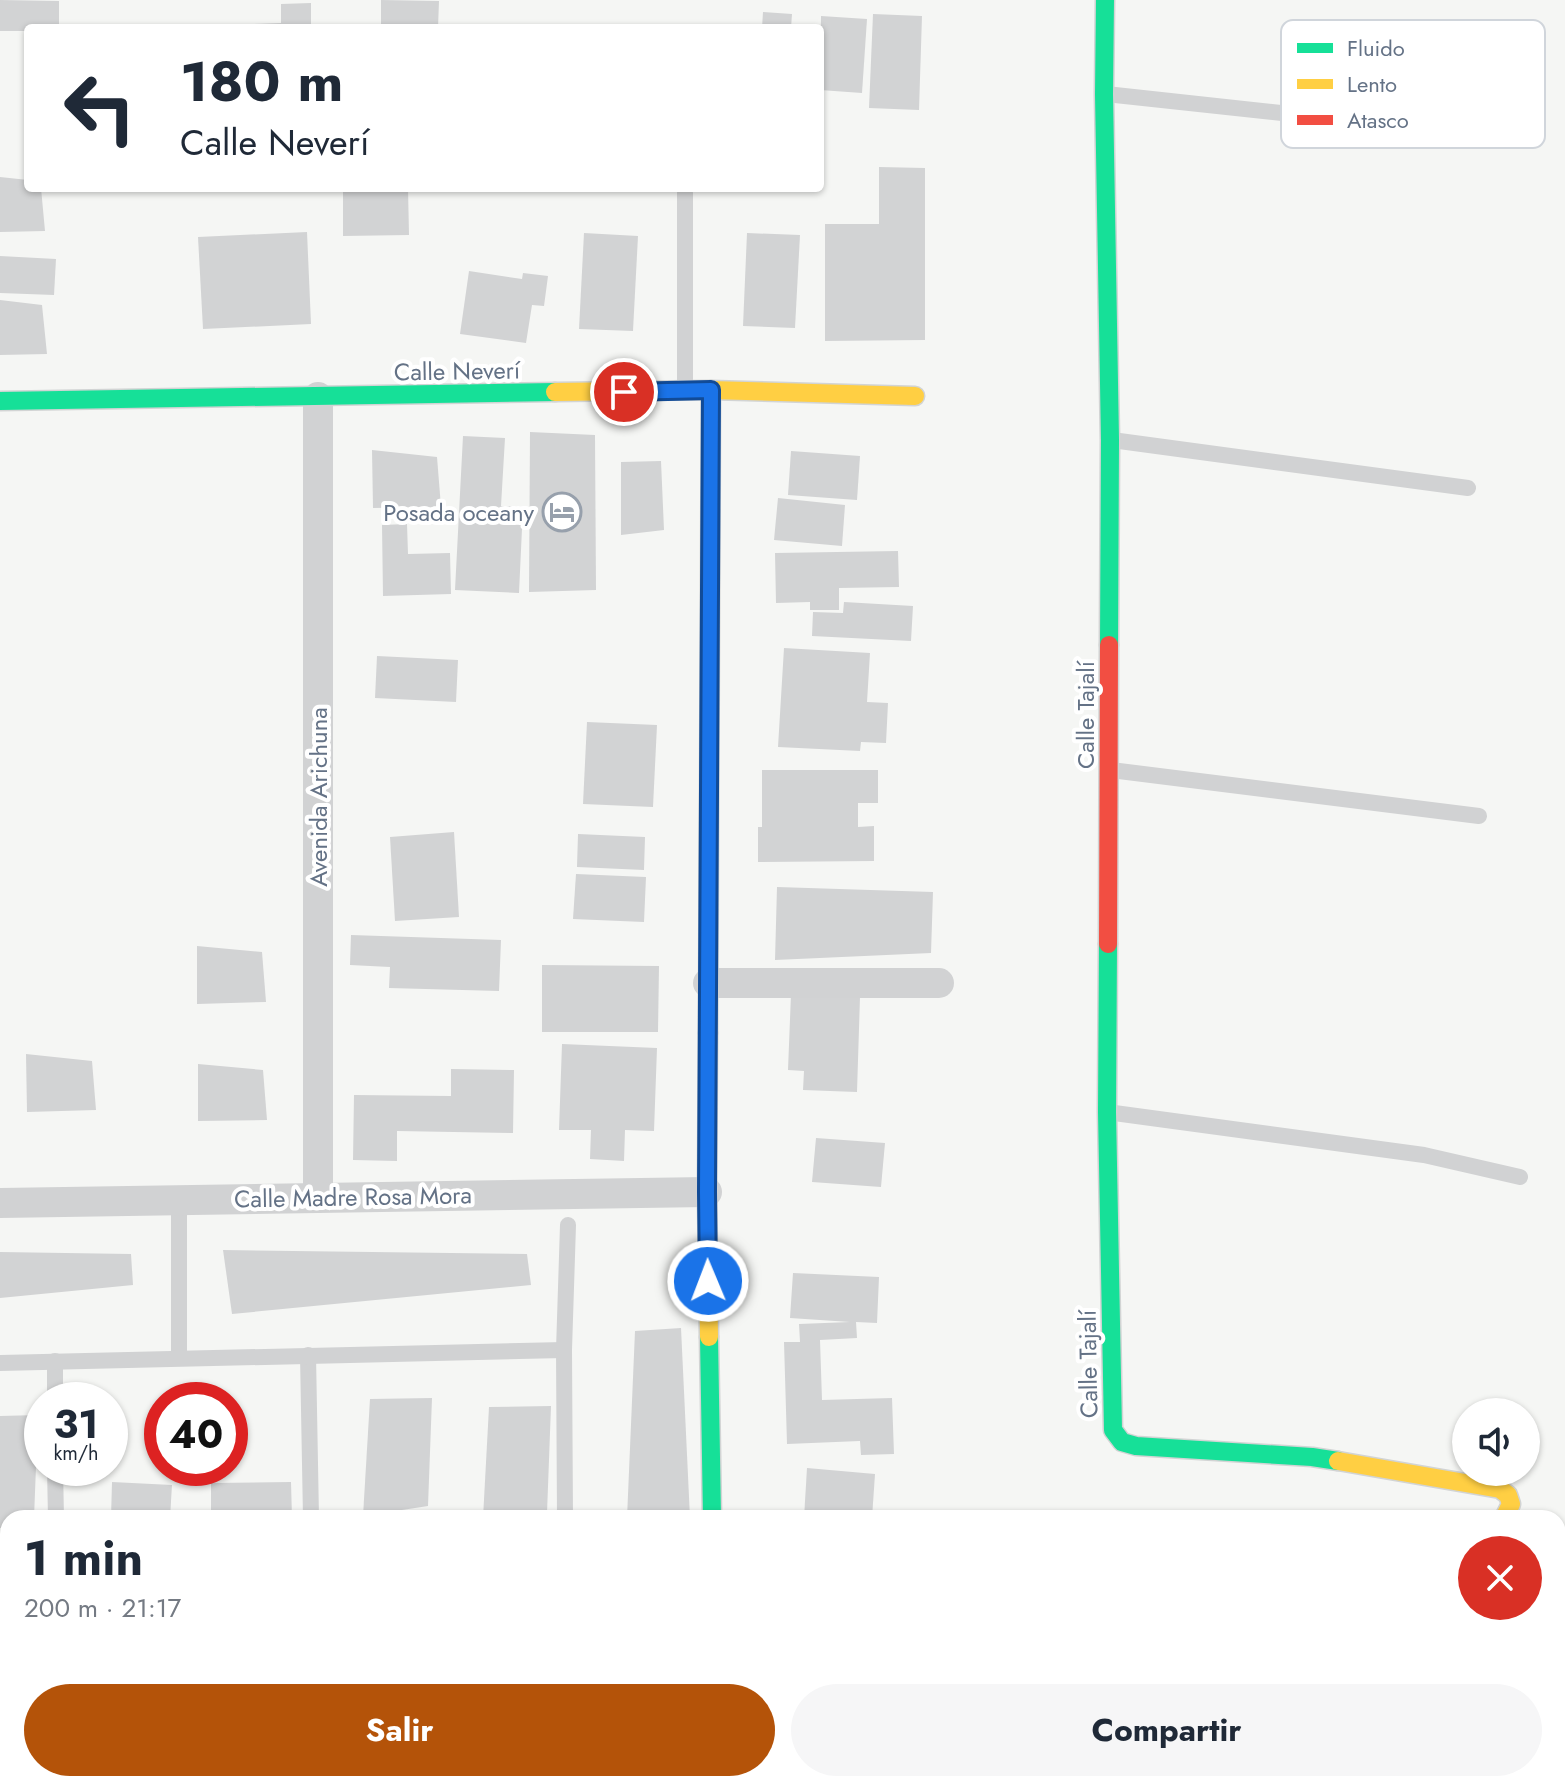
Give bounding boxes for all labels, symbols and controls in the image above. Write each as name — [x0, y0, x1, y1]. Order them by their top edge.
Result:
legend — [1281, 20, 1545, 148]
text: Fluido — [1347, 32, 1405, 64]
text: 180 m — [180, 41, 343, 122]
icon: left — [48, 56, 152, 160]
text: Lento — [1347, 68, 1397, 100]
text: Atasco — [1347, 104, 1409, 136]
text: Calle Neverí — [180, 116, 369, 168]
street label: Calle Neverí — [394, 352, 521, 390]
pin — [590, 358, 658, 426]
icon: arrive — [602, 370, 646, 414]
hotel icon: Posada oceany — [541, 491, 583, 533]
place label: Posada oceany — [383, 495, 534, 530]
street label: Calle Tajalí — [1068, 660, 1103, 769]
street label: Avenida Arichuna — [301, 707, 336, 887]
street label: Calle Madre Rosa Mora — [234, 1177, 472, 1217]
position arrow — [666, 1239, 750, 1323]
street label: Calle Tajalí — [1070, 1309, 1106, 1418]
speed limit sign: 40 — [144, 1382, 248, 1486]
text: 31 — [53, 1395, 99, 1453]
map controls — [1452, 1398, 1540, 1486]
button: sound — [1452, 1398, 1540, 1486]
text: km/h — [53, 1439, 99, 1468]
text: 1 min — [24, 1524, 143, 1593]
button: close — [1458, 1536, 1542, 1620]
text: 200 m · 21:17 — [24, 1589, 181, 1627]
button: Salir — [24, 1684, 775, 1776]
button: Compartir — [791, 1684, 1542, 1776]

